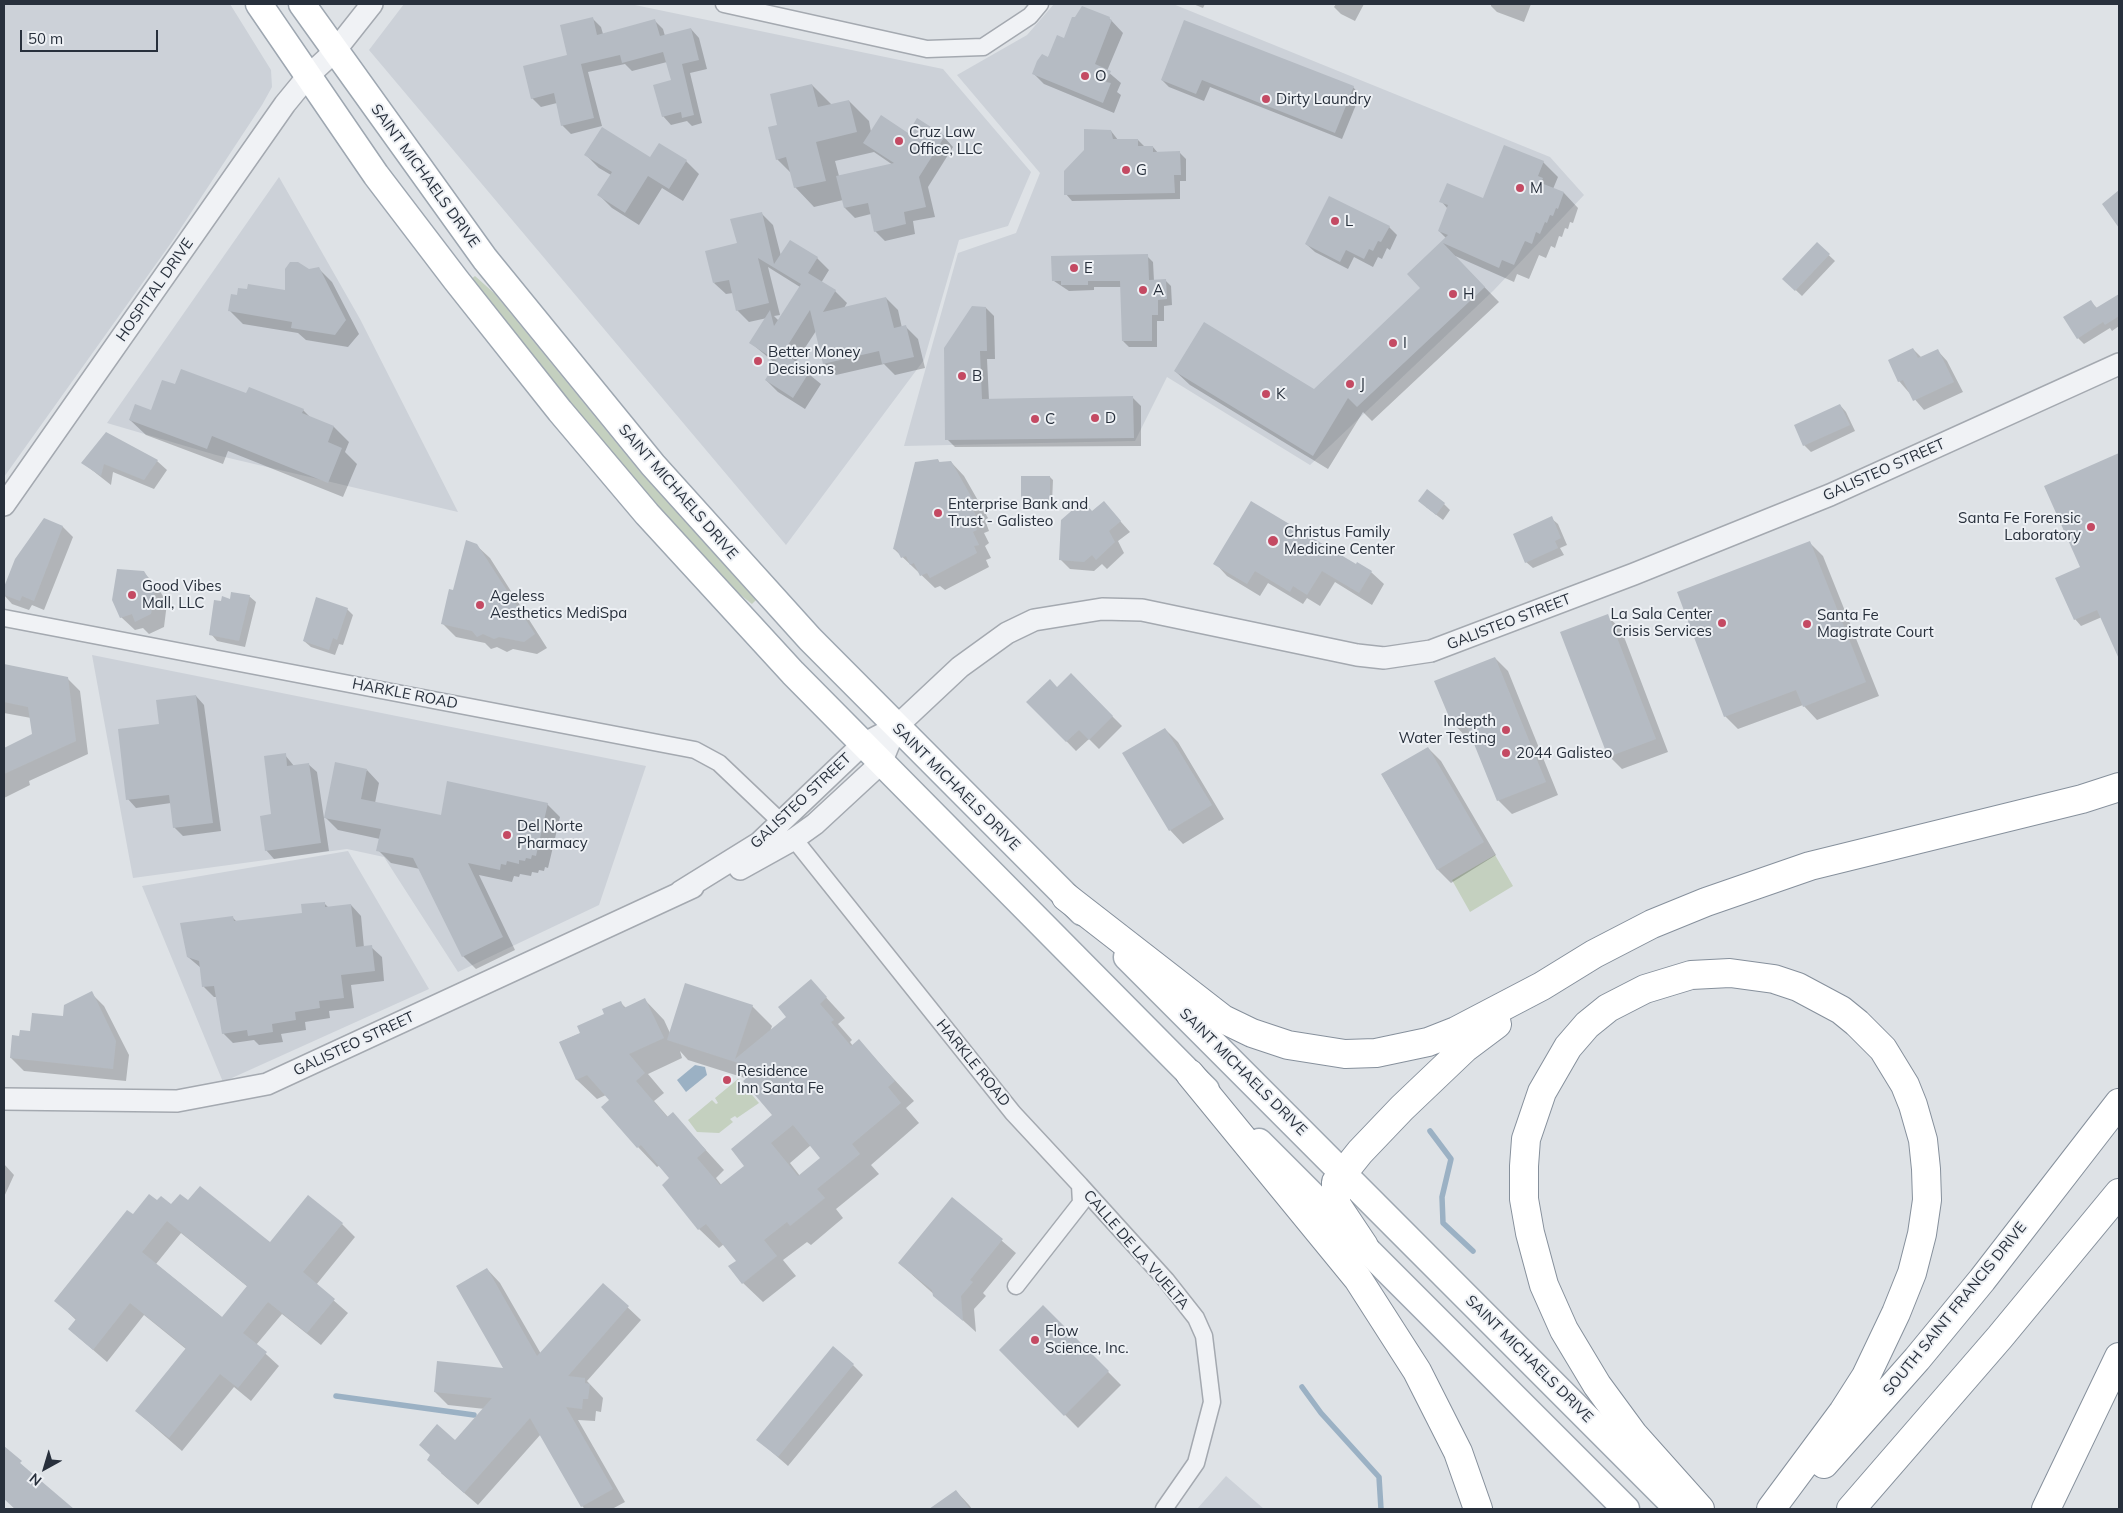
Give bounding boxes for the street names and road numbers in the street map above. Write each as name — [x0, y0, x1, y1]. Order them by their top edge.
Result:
street label: SAINT MICHAELS DRIVE — [367, 101, 483, 251]
street label: HOSPITAL DRIVE — [113, 235, 197, 345]
street label: SAINT MICHAELS DRIVE — [615, 421, 741, 563]
street label: GALISTEO STREET — [1820, 435, 1948, 505]
street label: GALISTEO STREET — [1444, 590, 1574, 654]
street label: HARKLE ROAD — [351, 675, 459, 713]
street label: SAINT MICHAELS DRIVE — [889, 720, 1023, 854]
street label: GALISTEO STREET — [747, 750, 855, 852]
street label: SAINT MICHAELS DRIVE — [1176, 1005, 1310, 1139]
street label: GALISTEO STREET — [291, 1008, 417, 1080]
street label: HARKLE ROAD — [932, 1016, 1014, 1110]
street label: CALLE DE LA VUELTA — [1079, 1187, 1193, 1313]
street label: SOUTH SAINT FRANCIS DRIVE — [1879, 1219, 2031, 1399]
street label: SAINT MICHAELS DRIVE — [1462, 1292, 1596, 1426]

